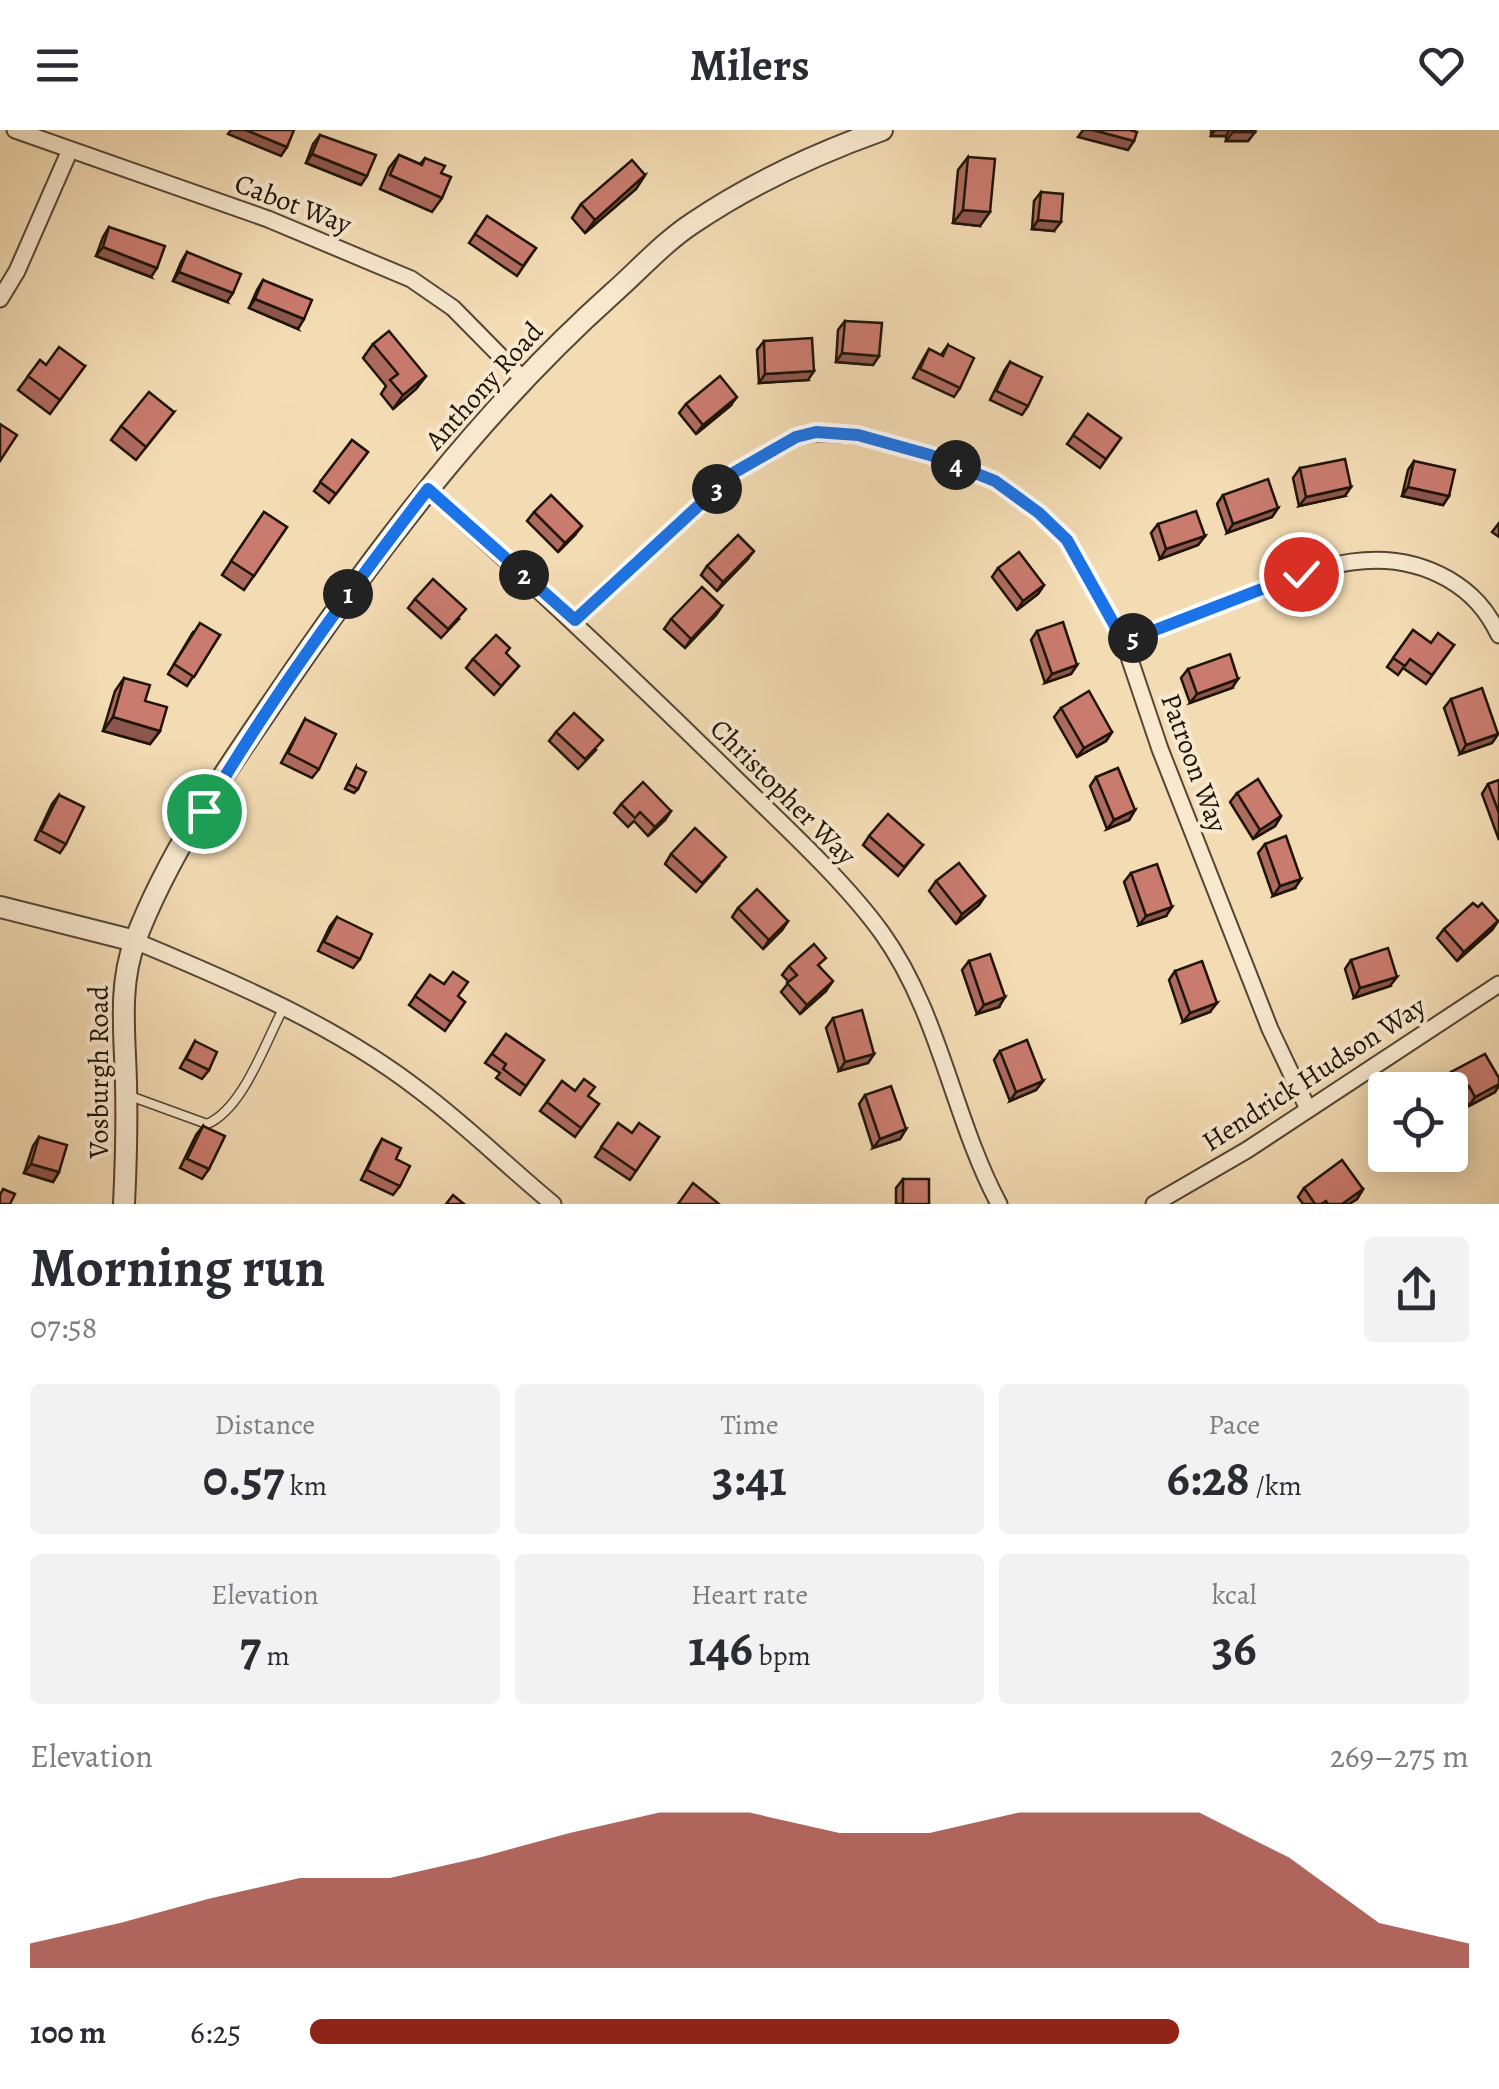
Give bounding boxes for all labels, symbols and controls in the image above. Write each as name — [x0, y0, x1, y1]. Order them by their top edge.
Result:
text: Milers — [689, 34, 810, 96]
icon: menu — [30, 38, 85, 93]
icon: heart — [1414, 38, 1469, 93]
street label: Cabot Way — [229, 164, 357, 244]
street label: Anthony Road — [416, 313, 552, 459]
pin: 4 — [931, 440, 981, 490]
text: 4 — [949, 446, 963, 484]
pin: 3 — [692, 464, 742, 514]
text: 3 — [711, 470, 723, 508]
pin — [1259, 532, 1344, 617]
icon: check — [1274, 547, 1329, 602]
pin: 2 — [499, 550, 549, 600]
text: 2 — [517, 556, 531, 594]
pin: 1 — [323, 569, 373, 619]
text: 1 — [343, 575, 353, 613]
pin: 5 — [1108, 613, 1158, 663]
text: 5 — [1127, 619, 1139, 657]
street label: Patroon Way — [1151, 688, 1237, 838]
street label: Christopher Way — [701, 710, 865, 874]
pin — [162, 769, 247, 854]
icon: arrive — [177, 784, 232, 839]
street label: Vosburgh Road — [80, 984, 118, 1160]
street label: Hendrick Hudson Way — [1195, 987, 1434, 1161]
map controls — [1368, 1072, 1468, 1172]
button: locate — [1368, 1072, 1468, 1172]
text: Morning run — [30, 1230, 325, 1305]
button: share — [1364, 1237, 1469, 1342]
text: 07:58 — [30, 1305, 97, 1349]
text: Distance — [215, 1406, 315, 1444]
text: Time — [720, 1406, 779, 1444]
text: Pace — [1208, 1406, 1260, 1444]
text: 0.57 — [203, 1444, 284, 1512]
text: 3:41 — [712, 1444, 787, 1512]
text: 6:28 — [1166, 1444, 1250, 1512]
text: km — [284, 1467, 327, 1505]
text: /km — [1250, 1467, 1302, 1505]
text: Elevation — [211, 1576, 319, 1614]
text: Heart rate — [691, 1576, 808, 1614]
text: kcal — [1212, 1576, 1257, 1614]
text: 7 — [240, 1614, 261, 1682]
text: 146 — [688, 1614, 753, 1682]
text: 36 — [1212, 1614, 1257, 1682]
text: m — [261, 1637, 290, 1675]
text: bpm — [753, 1637, 811, 1675]
text: Elevation — [30, 1734, 153, 1778]
text: 269–275 m — [1330, 1734, 1469, 1778]
text: 100 m — [30, 2010, 106, 2054]
text: 6:25 — [190, 2010, 241, 2054]

